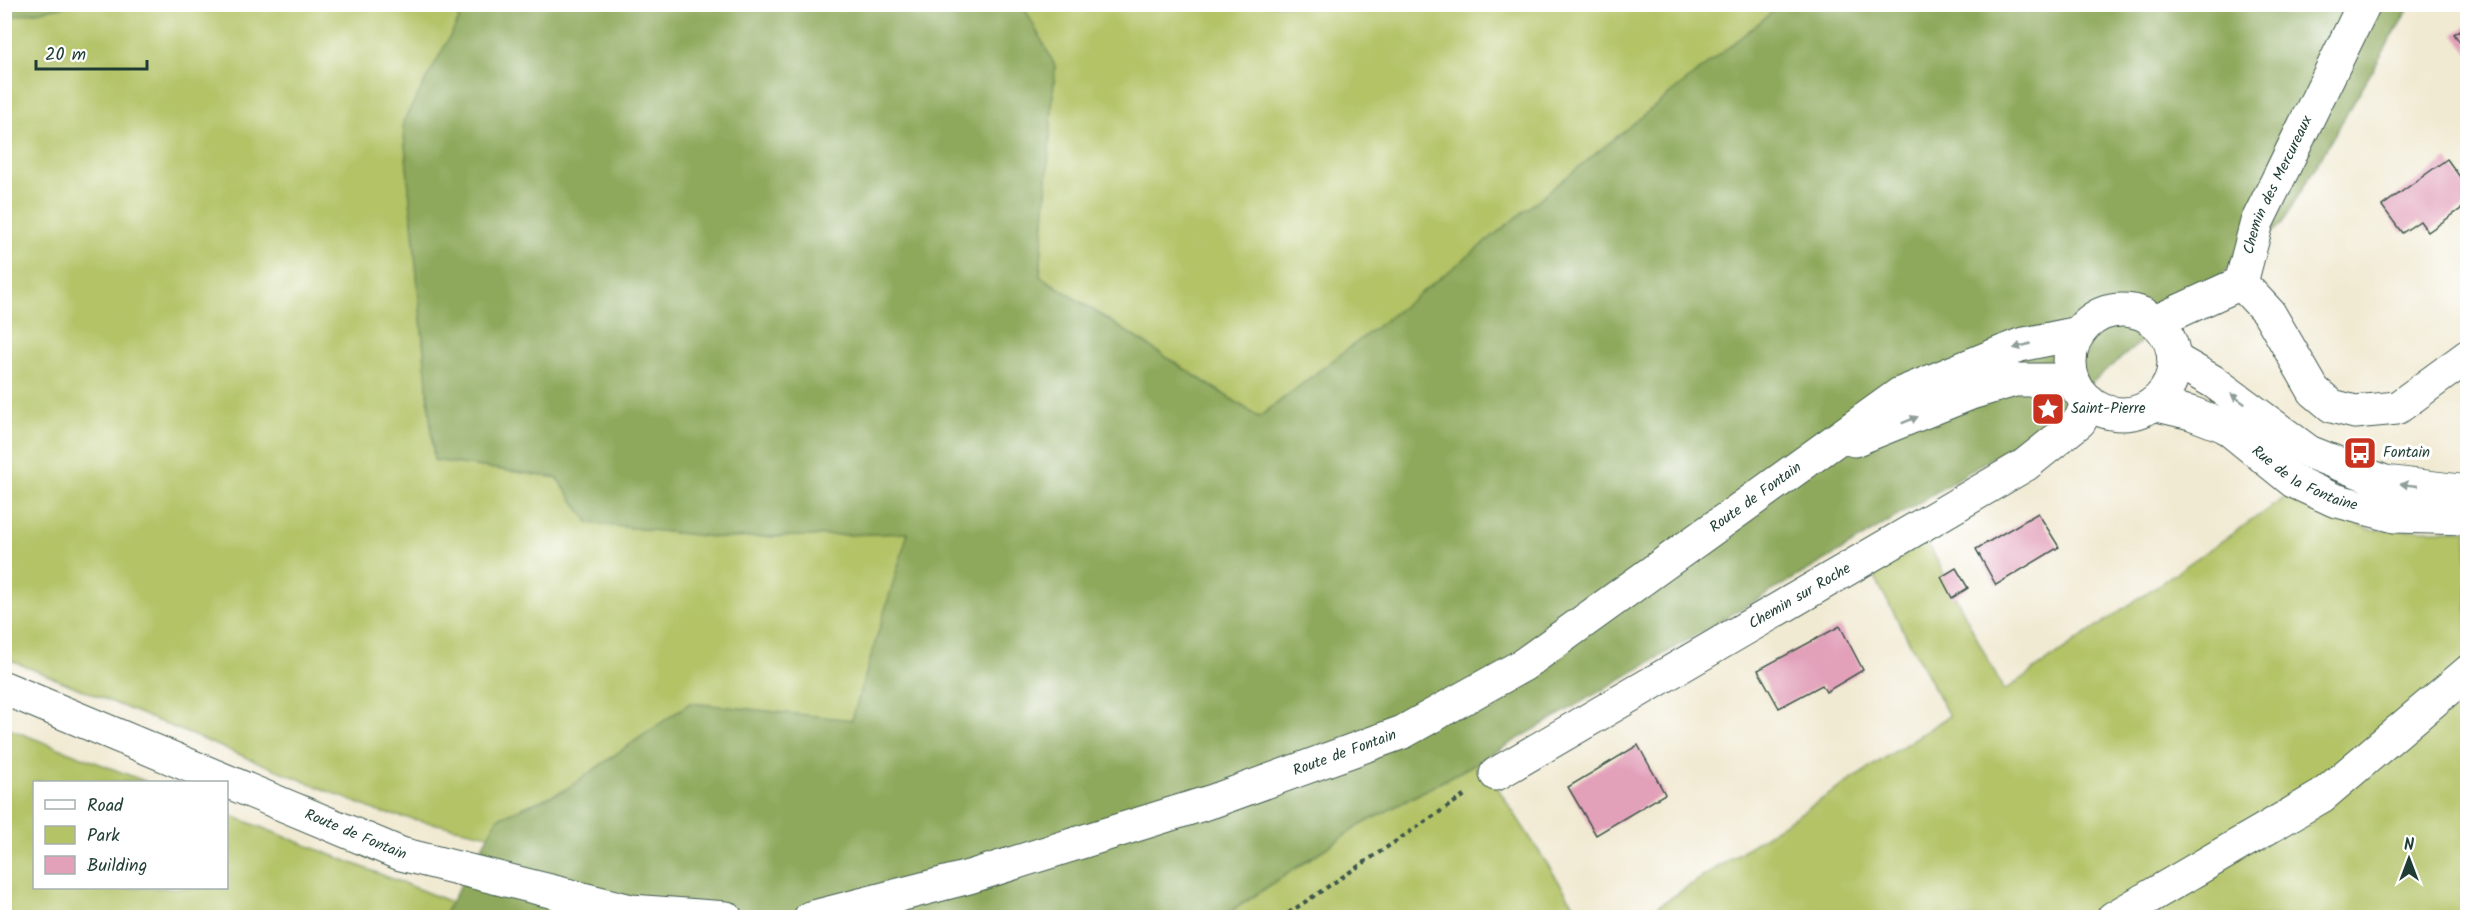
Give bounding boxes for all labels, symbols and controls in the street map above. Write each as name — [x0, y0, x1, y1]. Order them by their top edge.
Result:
scale bar — [36, 33, 147, 71]
text: 20 m — [45, 41, 86, 70]
street label: Chemin des Mercureaux — [2237, 111, 2320, 257]
one-way arrow — [2013, 341, 2031, 351]
place icon: Saint-Pierre — [2030, 391, 2066, 427]
one-way arrow — [2230, 393, 2246, 405]
place label: Saint-Pierre — [2071, 397, 2146, 421]
one-way arrow — [1901, 415, 1919, 425]
bus stop icon: Fontain — [2342, 435, 2378, 471]
street label: Rue de la Fontaine — [2246, 440, 2360, 518]
place label: Fontain — [2383, 441, 2430, 465]
street label: Route de Fontain — [1705, 456, 1807, 539]
one-way arrow — [2400, 480, 2419, 490]
street label: Chemin sur Roche — [1744, 557, 1856, 636]
street label: Route de Fontain — [1290, 723, 1400, 783]
legend — [33, 781, 228, 889]
text: Road — [87, 792, 124, 821]
street label: Route de Fontain — [301, 803, 409, 867]
text: Park — [87, 822, 120, 851]
north arrow — [2379, 829, 2439, 889]
text: N — [2404, 833, 2414, 858]
text: Building — [87, 852, 147, 881]

